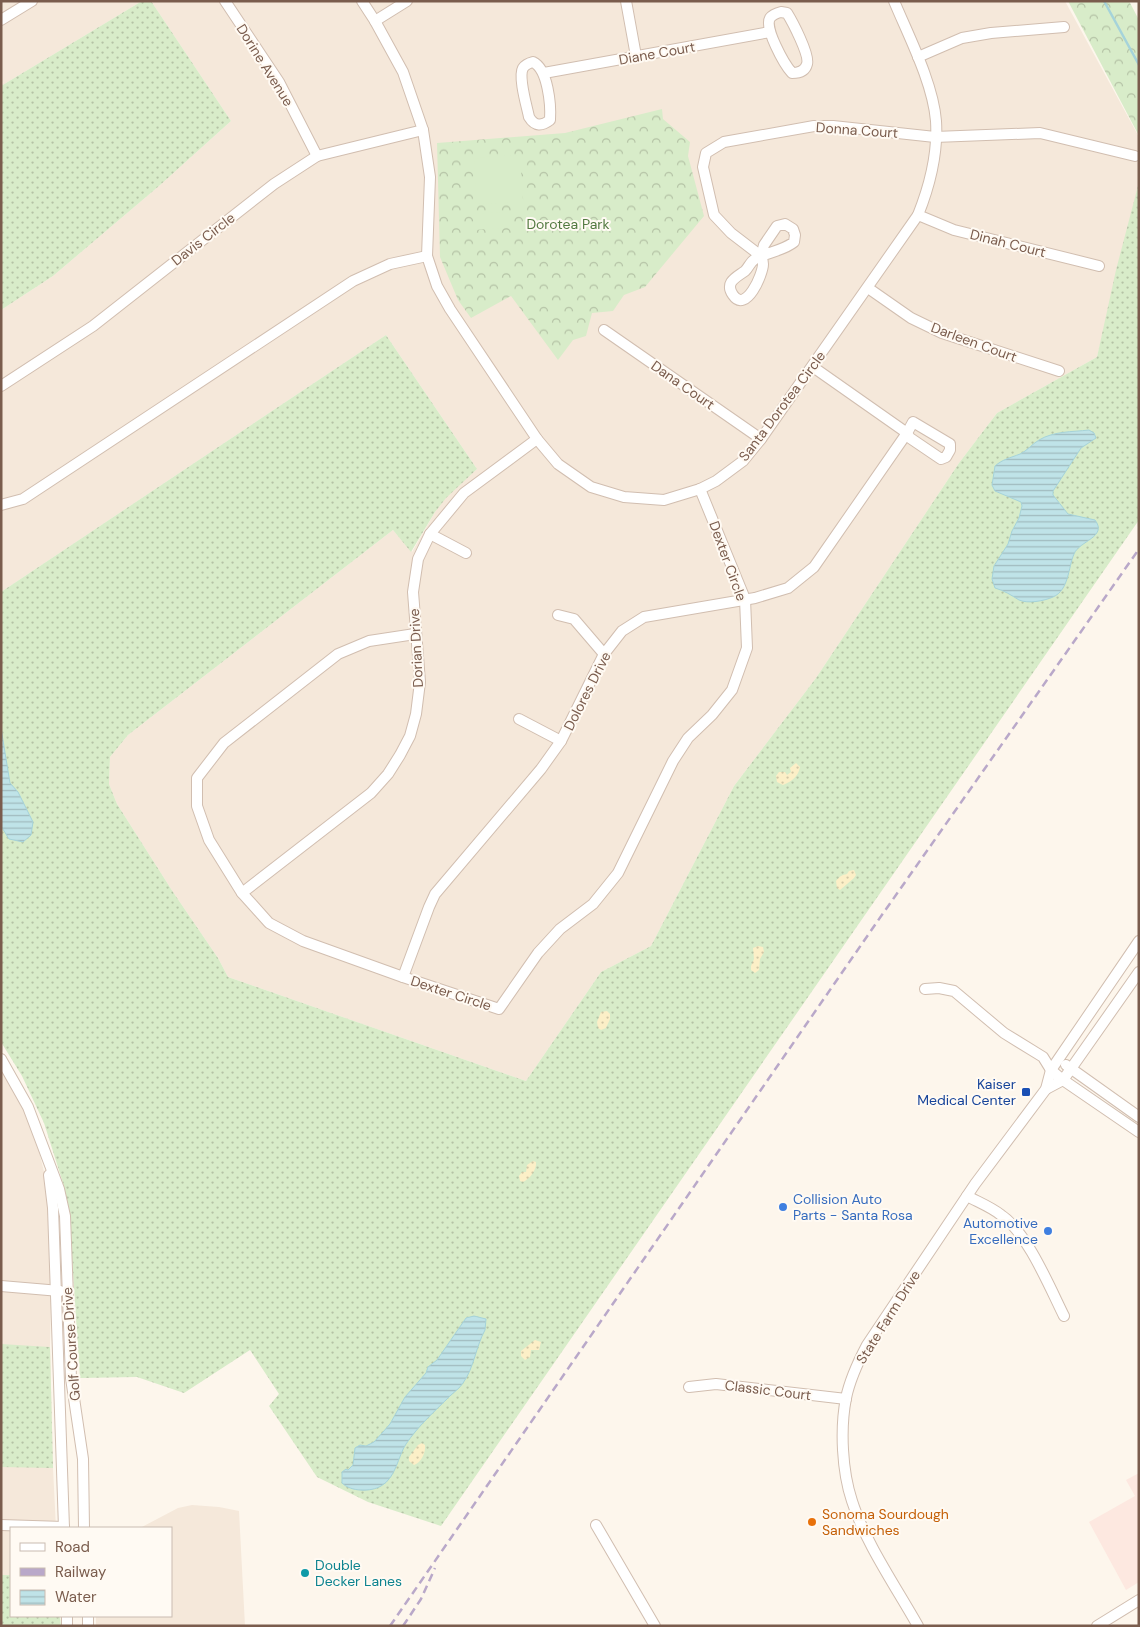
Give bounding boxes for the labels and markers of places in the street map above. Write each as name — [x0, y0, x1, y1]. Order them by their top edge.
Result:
place label: Kaiser Medical Center — [917, 1075, 1016, 1109]
marker: Kaiser Medical Center — [1020, 1086, 1032, 1098]
place label: Collision Auto Parts - Santa Rosa — [793, 1190, 913, 1224]
marker: Collision Auto Parts - Santa Rosa — [777, 1201, 789, 1213]
place label: Automotive Excellence — [963, 1214, 1038, 1248]
marker: Automotive Excellence — [1042, 1225, 1054, 1237]
place label: Sonoma Sourdough Sandwiches — [822, 1505, 949, 1539]
marker: Sonoma Sourdough Sandwiches — [806, 1516, 818, 1528]
place label: Double Decker Lanes — [315, 1556, 402, 1590]
marker: Double Decker Lanes — [299, 1567, 311, 1579]

